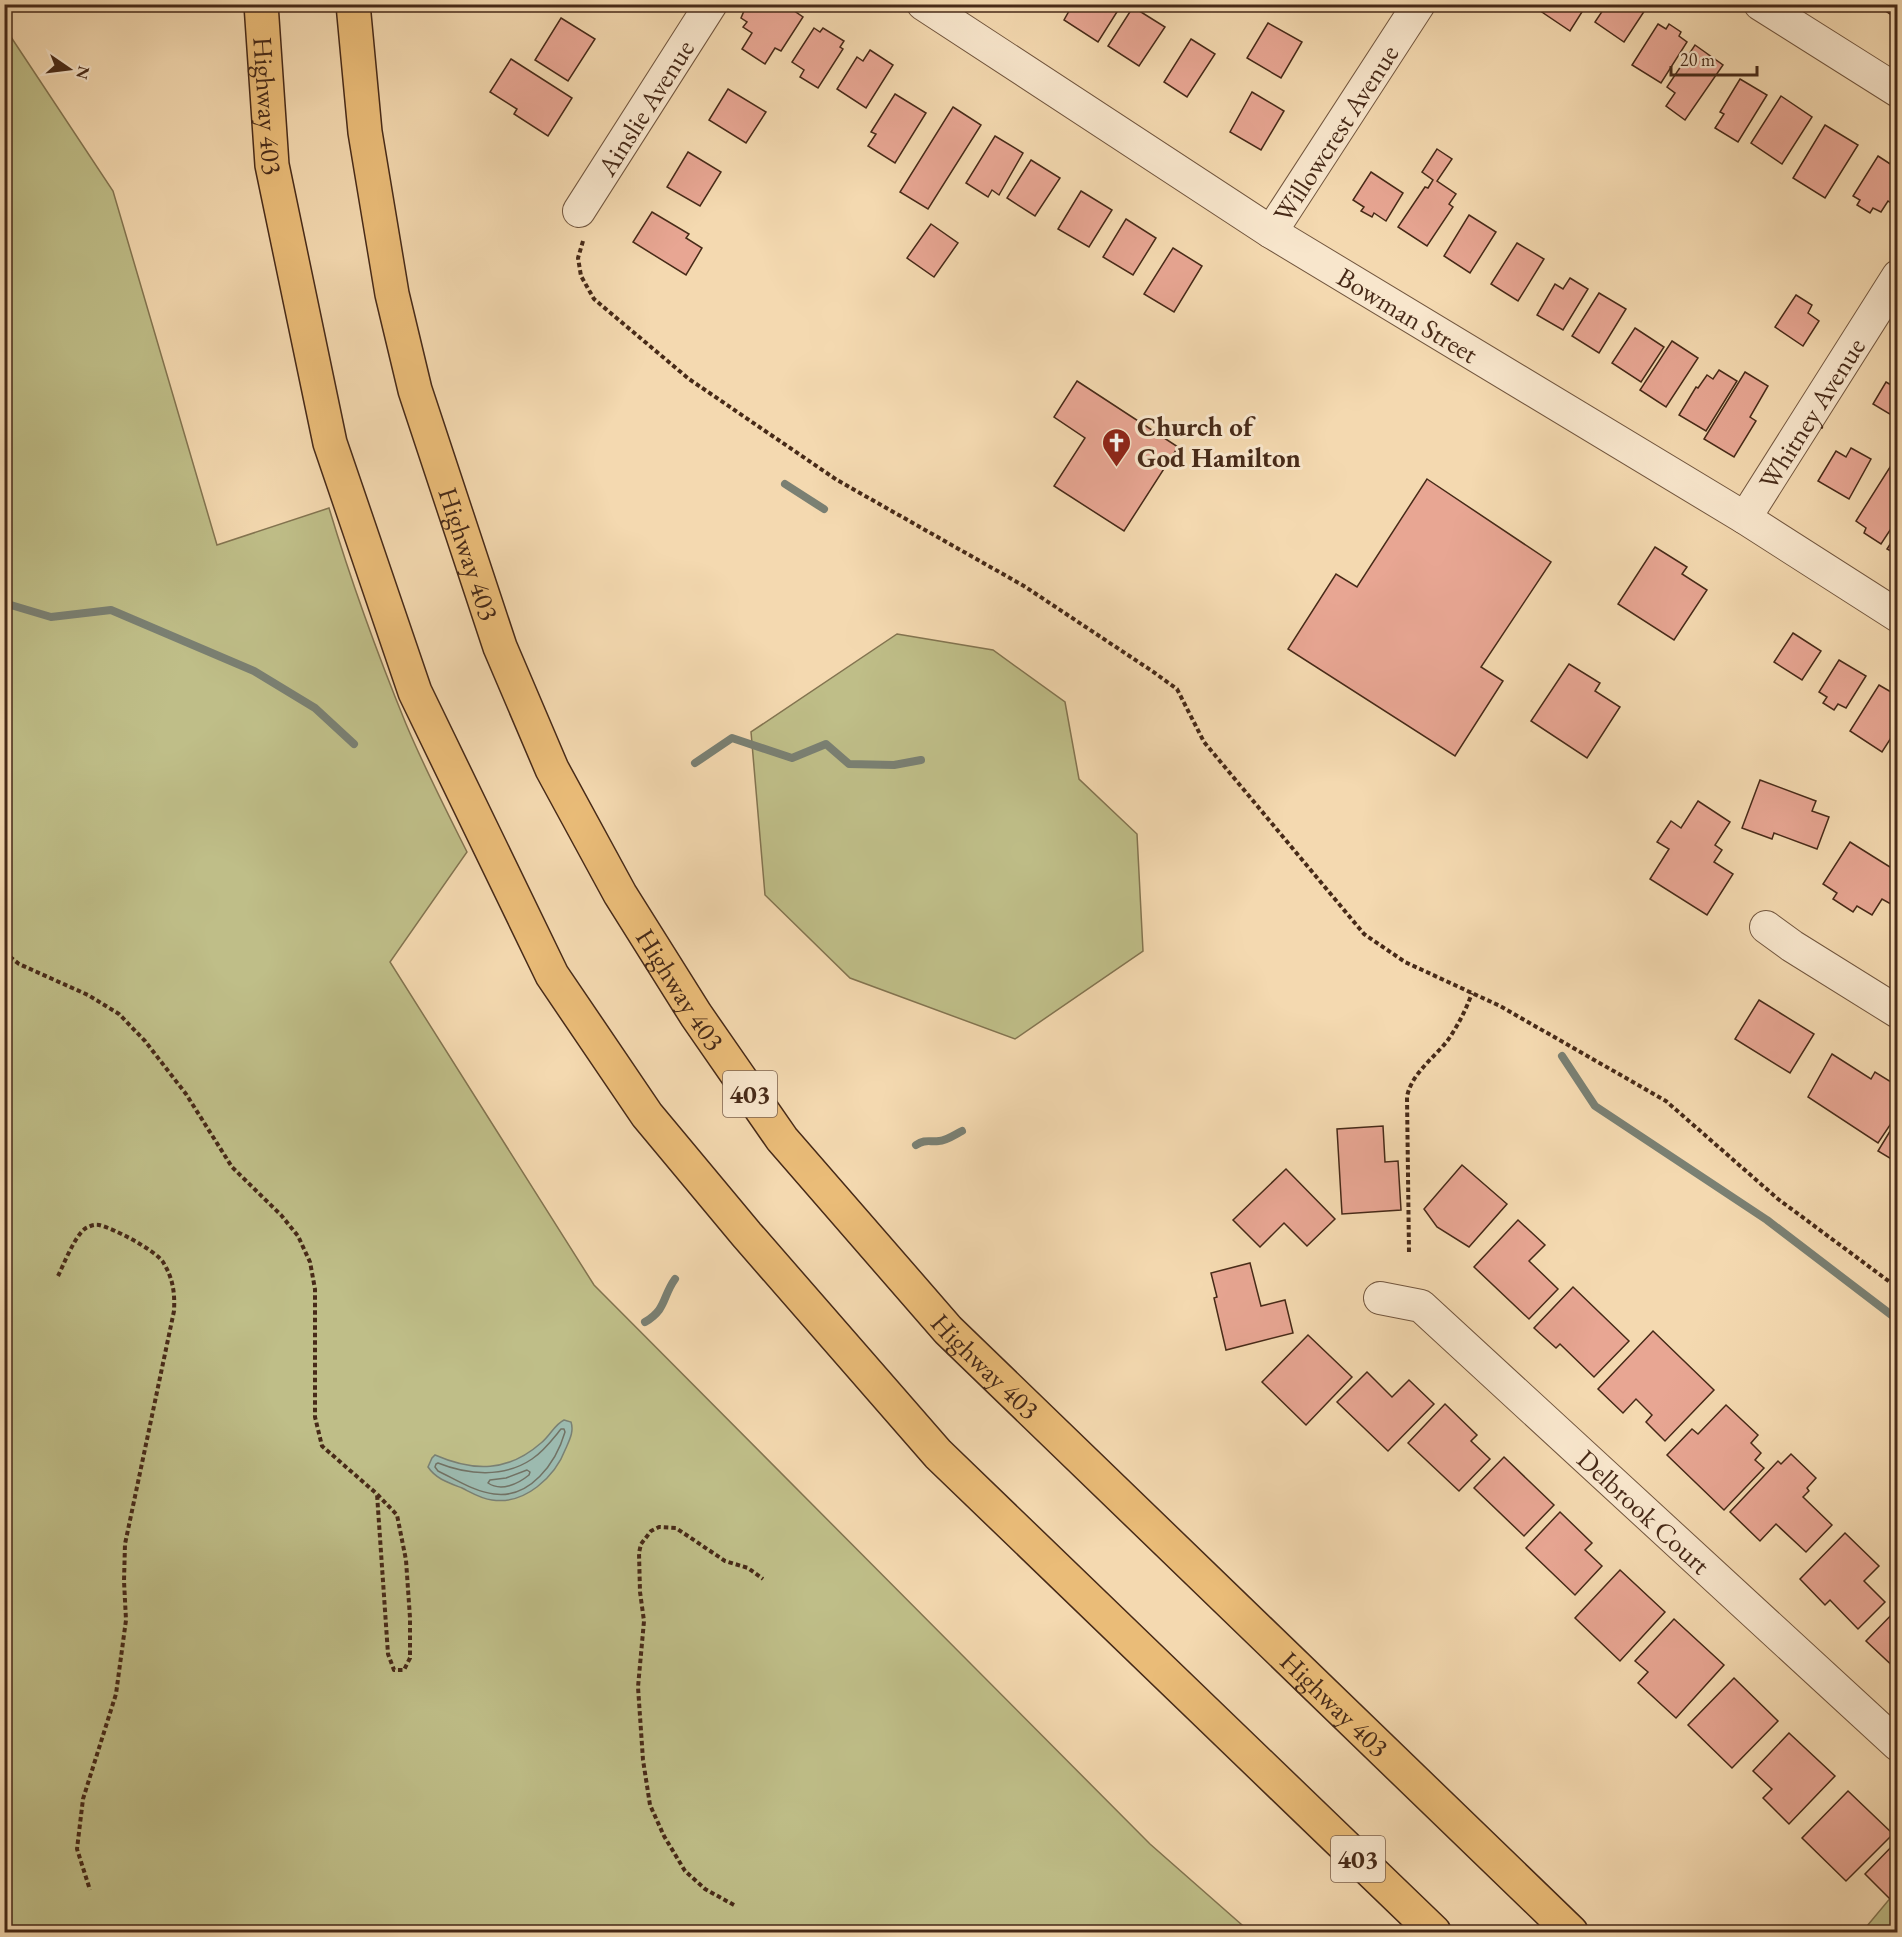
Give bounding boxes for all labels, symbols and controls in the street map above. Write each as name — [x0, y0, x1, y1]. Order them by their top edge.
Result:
street label: Ainslie Avenue — [588, 33, 702, 183]
street label: Highway 403 — [246, 36, 291, 178]
street label: Willowcrest Avenue — [1265, 38, 1406, 228]
north arrow — [39, 39, 99, 99]
scale bar — [1671, 39, 1756, 77]
text: 20 m — [1680, 48, 1715, 71]
text: N — [71, 64, 95, 81]
street label: Bowman Street — [1331, 259, 1485, 371]
street label: Whitney Avenue — [1750, 331, 1872, 496]
place label: Church of God Hamilton — [1137, 409, 1301, 475]
church icon: Church of God Hamilton — [1100, 426, 1132, 468]
street label: Highway 403 — [431, 483, 507, 625]
street label: Highway 403 — [628, 922, 733, 1057]
road number: 403 — [723, 1071, 777, 1117]
street label: Highway 403 — [924, 1306, 1047, 1427]
street label: Delbrook Court — [1570, 1441, 1719, 1582]
street label: Highway 403 — [1273, 1643, 1397, 1764]
road number: 403 — [1331, 1836, 1385, 1882]

